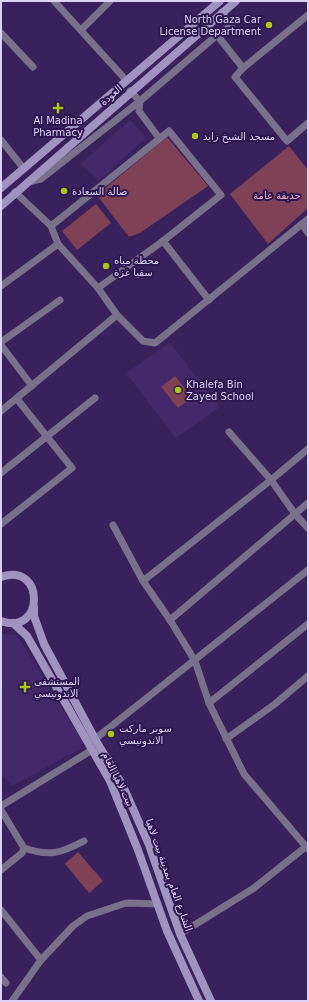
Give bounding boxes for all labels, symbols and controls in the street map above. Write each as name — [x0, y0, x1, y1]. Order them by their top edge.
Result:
place label: North Gaza Car License Department — [160, 14, 262, 37]
marker: North Gaza Car License Department — [264, 20, 274, 30]
street label: العودة — [98, 82, 124, 108]
marker: Al Madina Pharmacy — [53, 103, 63, 113]
place label: Al Madina Pharmacy — [33, 115, 83, 138]
marker: مسجد الشيخ زايد — [190, 131, 200, 141]
place label: مسجد الشيخ زايد — [203, 131, 275, 143]
marker: صالة السعادة — [59, 186, 69, 196]
place label: صالة السعادة — [72, 186, 127, 197]
park label: حديقة عامة — [253, 190, 301, 201]
place label: محطة مياه سقيا غزة — [114, 255, 159, 278]
marker: محطة مياه سقيا غزة — [101, 261, 111, 271]
place label: Khalefa Bin Zayed School — [186, 379, 254, 402]
marker: Khalefa Bin Zayed School — [173, 385, 183, 395]
place label: المستشفى الاندونيسي — [34, 676, 80, 700]
marker: المستشفى الاندونيسي — [19, 681, 31, 693]
place label: سوبر ماركت الاندونيسي — [119, 723, 172, 747]
marker: سوبر ماركت الاندونيسي — [106, 729, 116, 739]
street label: بيت لاهيا العام — [100, 750, 136, 808]
street label: الشارع العام بمدينة بيت لاهيا — [143, 817, 194, 933]

